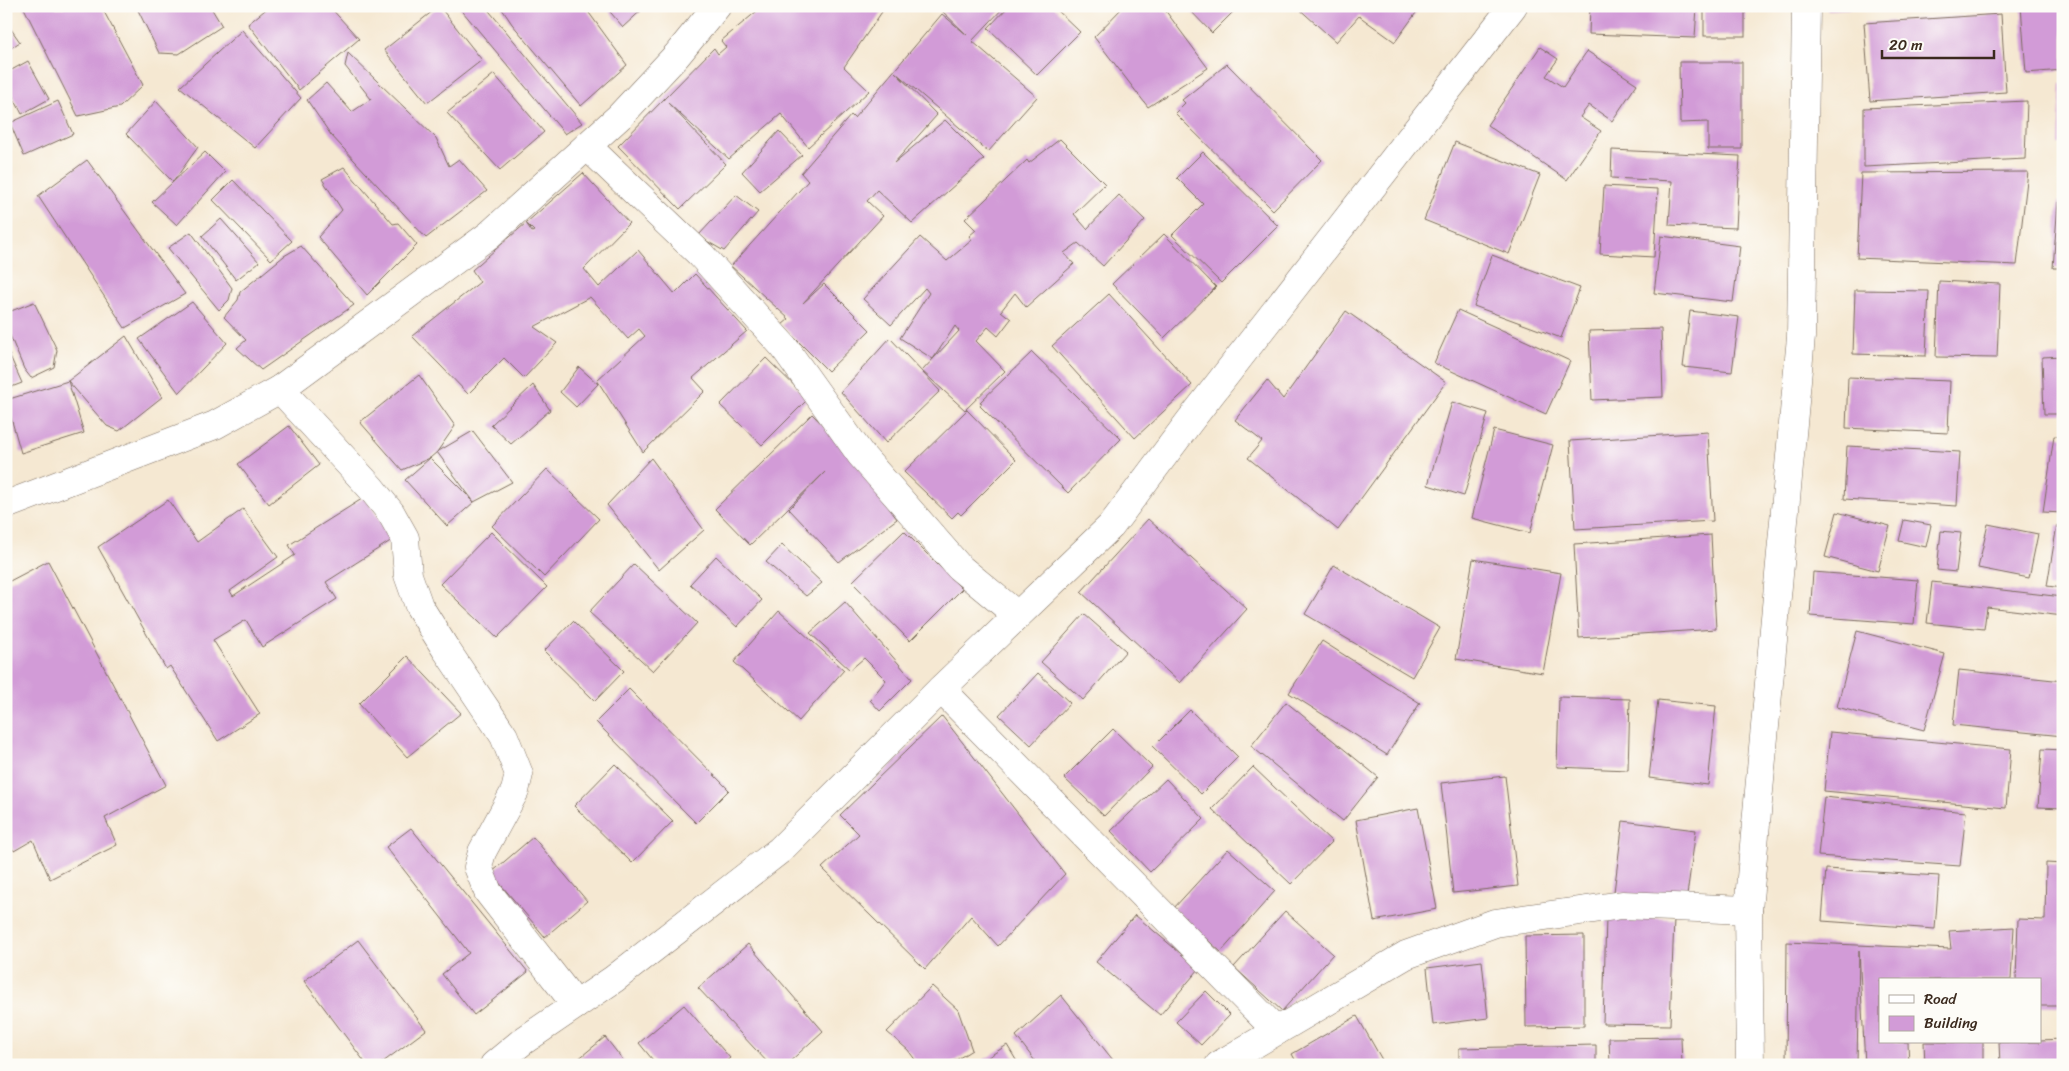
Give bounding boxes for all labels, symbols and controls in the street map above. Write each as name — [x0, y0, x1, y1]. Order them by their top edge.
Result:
scale bar — [1882, 28, 1994, 60]
text: 20 m — [1889, 32, 1923, 58]
legend — [1879, 978, 2042, 1044]
text: Road — [1924, 986, 1957, 1012]
text: Building — [1924, 1010, 1978, 1036]

